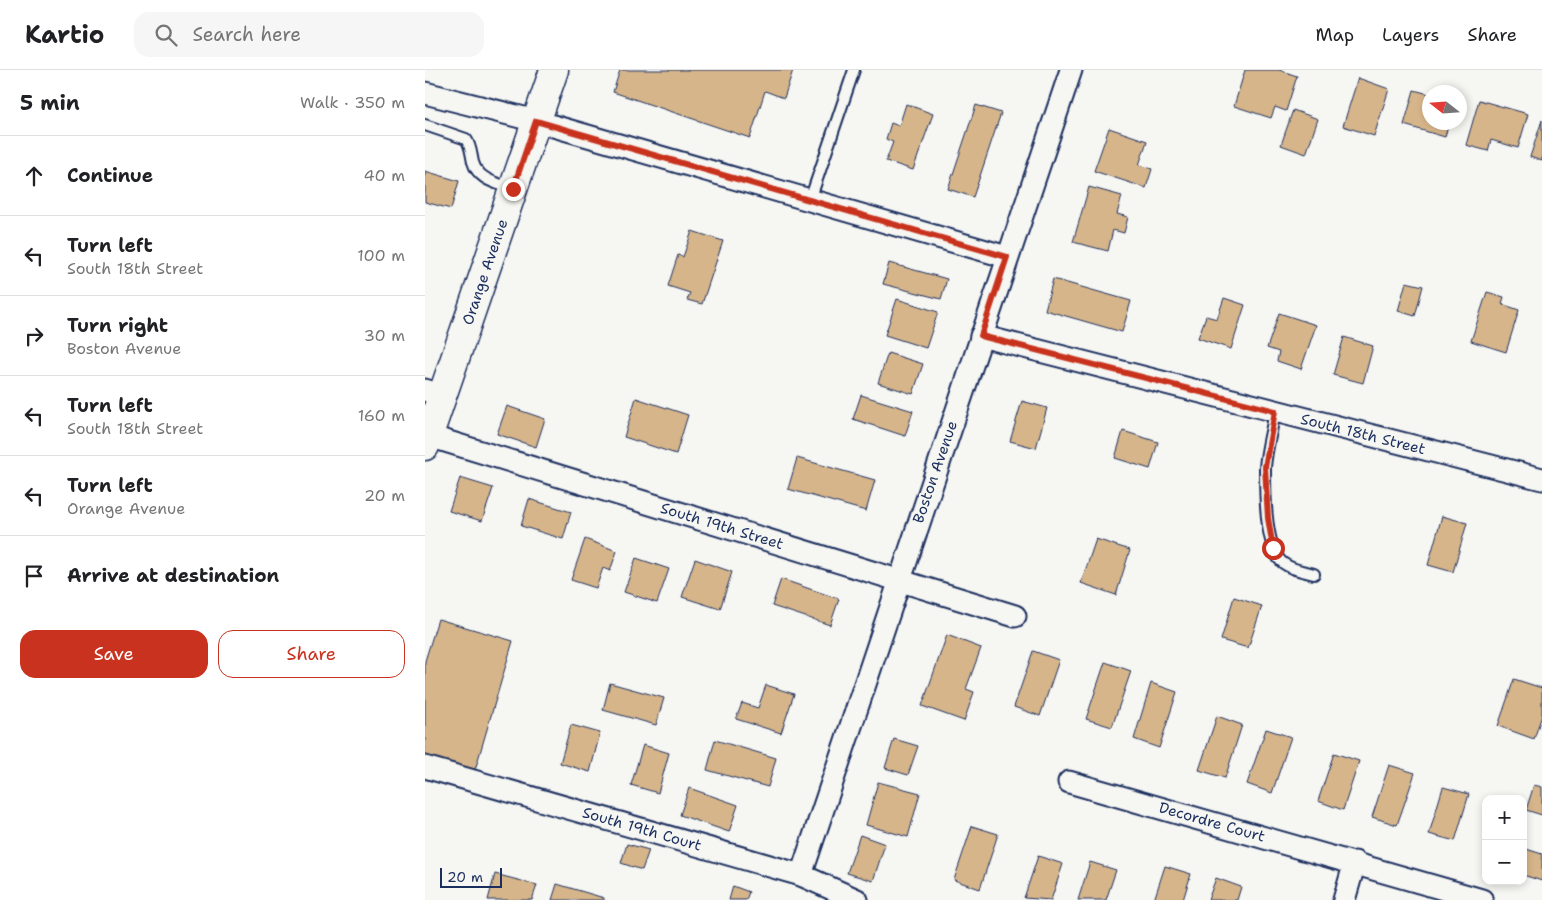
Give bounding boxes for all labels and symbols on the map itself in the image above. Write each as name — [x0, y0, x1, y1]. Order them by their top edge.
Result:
north arrow — [1422, 85, 1467, 130]
route end — [502, 178, 525, 201]
street label: Orange Avenue — [458, 216, 512, 328]
street label: South 18th Street — [1299, 409, 1427, 459]
street label: Boston Avenue — [908, 418, 962, 526]
street label: South 19th Street — [658, 498, 786, 554]
route start — [1262, 537, 1285, 560]
street label: Decordre Court — [1157, 797, 1267, 847]
street label: South 19th Court — [580, 802, 704, 856]
scale bar — [440, 865, 503, 888]

